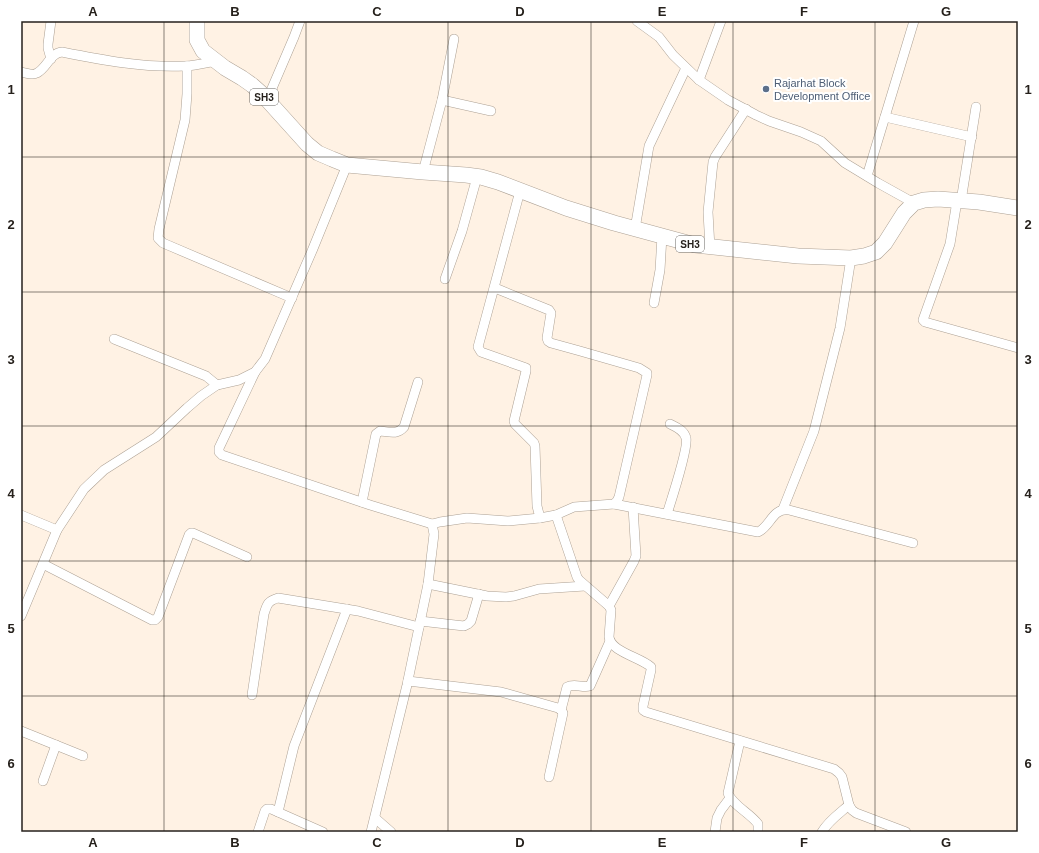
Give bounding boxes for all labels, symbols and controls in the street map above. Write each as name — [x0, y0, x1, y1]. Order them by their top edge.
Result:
text: A — [88, 4, 98, 19]
text: B — [230, 4, 240, 19]
text: C — [372, 4, 382, 19]
text: D — [515, 4, 525, 19]
text: E — [658, 4, 667, 19]
text: F — [800, 4, 808, 19]
text: G — [941, 4, 951, 19]
place label: Rajarhat Block Development Office — [774, 77, 870, 102]
text: 1 — [7, 82, 15, 97]
text: 1 — [1024, 82, 1032, 97]
marker: Rajarhat Block Development Office — [761, 84, 771, 94]
road number: SH3 — [250, 89, 278, 105]
text: 2 — [7, 217, 15, 232]
text: 2 — [1024, 217, 1032, 232]
road number: SH3 — [676, 236, 704, 252]
text: 3 — [7, 352, 15, 367]
text: 3 — [1024, 352, 1032, 367]
text: 4 — [7, 486, 15, 501]
text: 4 — [1024, 486, 1032, 501]
text: 5 — [7, 621, 15, 636]
text: 5 — [1024, 621, 1032, 636]
text: 6 — [7, 756, 15, 771]
text: 6 — [1024, 756, 1032, 771]
text: A — [88, 835, 98, 850]
text: B — [230, 835, 240, 850]
text: C — [372, 835, 382, 850]
text: D — [515, 835, 525, 850]
text: E — [658, 835, 667, 850]
text: F — [800, 835, 808, 850]
text: G — [941, 835, 951, 850]

